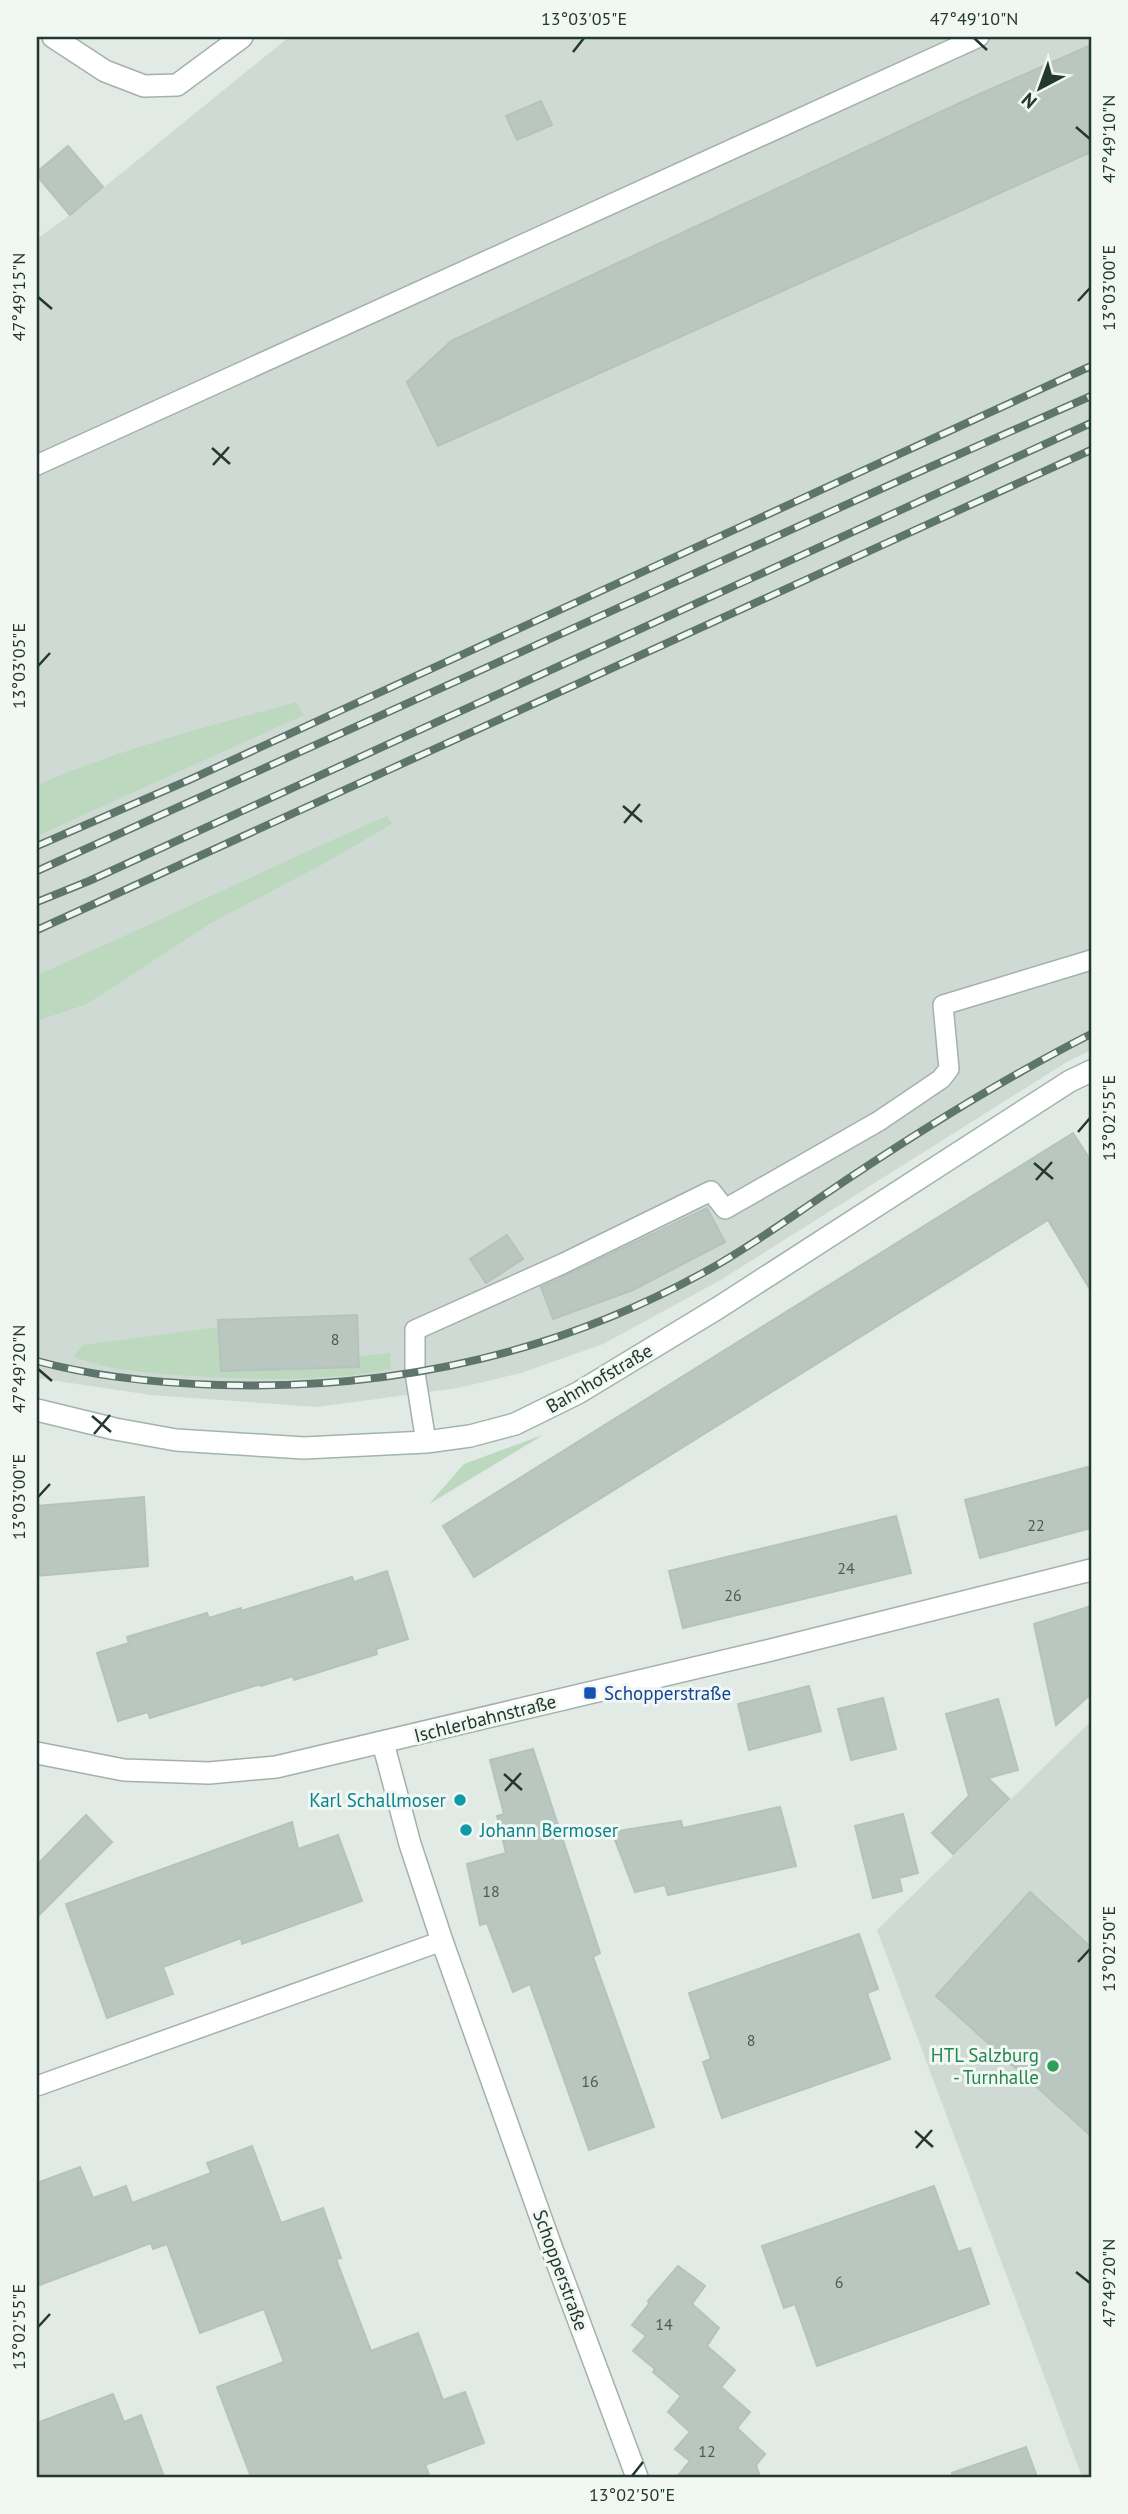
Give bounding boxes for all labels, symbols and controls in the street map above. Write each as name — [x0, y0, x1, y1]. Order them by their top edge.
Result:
text: 13°03'05"E — [541, 7, 627, 30]
text: 47°49'10"N — [930, 7, 1018, 30]
north arrow — [1006, 52, 1076, 122]
text: N — [1016, 88, 1041, 114]
text: 47°49'10"N — [1097, 95, 1120, 183]
text: 13°03'00"E — [1097, 245, 1120, 331]
text: 47°49'15"N — [7, 253, 30, 341]
text: 13°03'05"E — [7, 623, 30, 709]
text: 13°02'55"E — [1097, 1075, 1120, 1161]
text: 47°49'20"N — [7, 1325, 30, 1413]
house number: 8 — [331, 1329, 339, 1349]
street label: Bahnhofstraße — [541, 1338, 657, 1418]
text: 13°03'00"E — [7, 1454, 30, 1540]
house number: 22 — [1027, 1515, 1045, 1535]
house number: 24 — [837, 1558, 855, 1578]
house number: 26 — [724, 1585, 742, 1605]
place label: Schopperstraße — [604, 1681, 731, 1705]
marker: Schopperstraße — [582, 1685, 598, 1701]
street label: Ischlerbahnstraße — [411, 1689, 559, 1747]
place label: Karl Schallmoser — [309, 1788, 447, 1812]
marker: Karl Schallmoser — [452, 1792, 468, 1808]
place label: Johann Bermoser — [479, 1818, 619, 1842]
marker: Johann Bermoser — [458, 1822, 474, 1838]
house number: 18 — [482, 1881, 500, 1901]
text: 13°02'50"E — [1097, 1906, 1120, 1992]
house number: 8 — [747, 2030, 755, 2050]
place label: HTL Salzburg - Turnhalle — [931, 2043, 1039, 2089]
marker: HTL Salzburg - Turnhalle — [1045, 2058, 1061, 2074]
house number: 16 — [581, 2071, 599, 2091]
street label: Schopperstraße — [528, 2206, 594, 2334]
text: 47°49'20"N — [1097, 2239, 1120, 2327]
house number: 6 — [835, 2272, 843, 2292]
text: 13°02'55"E — [7, 2284, 30, 2370]
house number: 14 — [655, 2314, 673, 2334]
house number: 12 — [698, 2441, 716, 2461]
text: 13°02'50"E — [589, 2483, 675, 2506]

